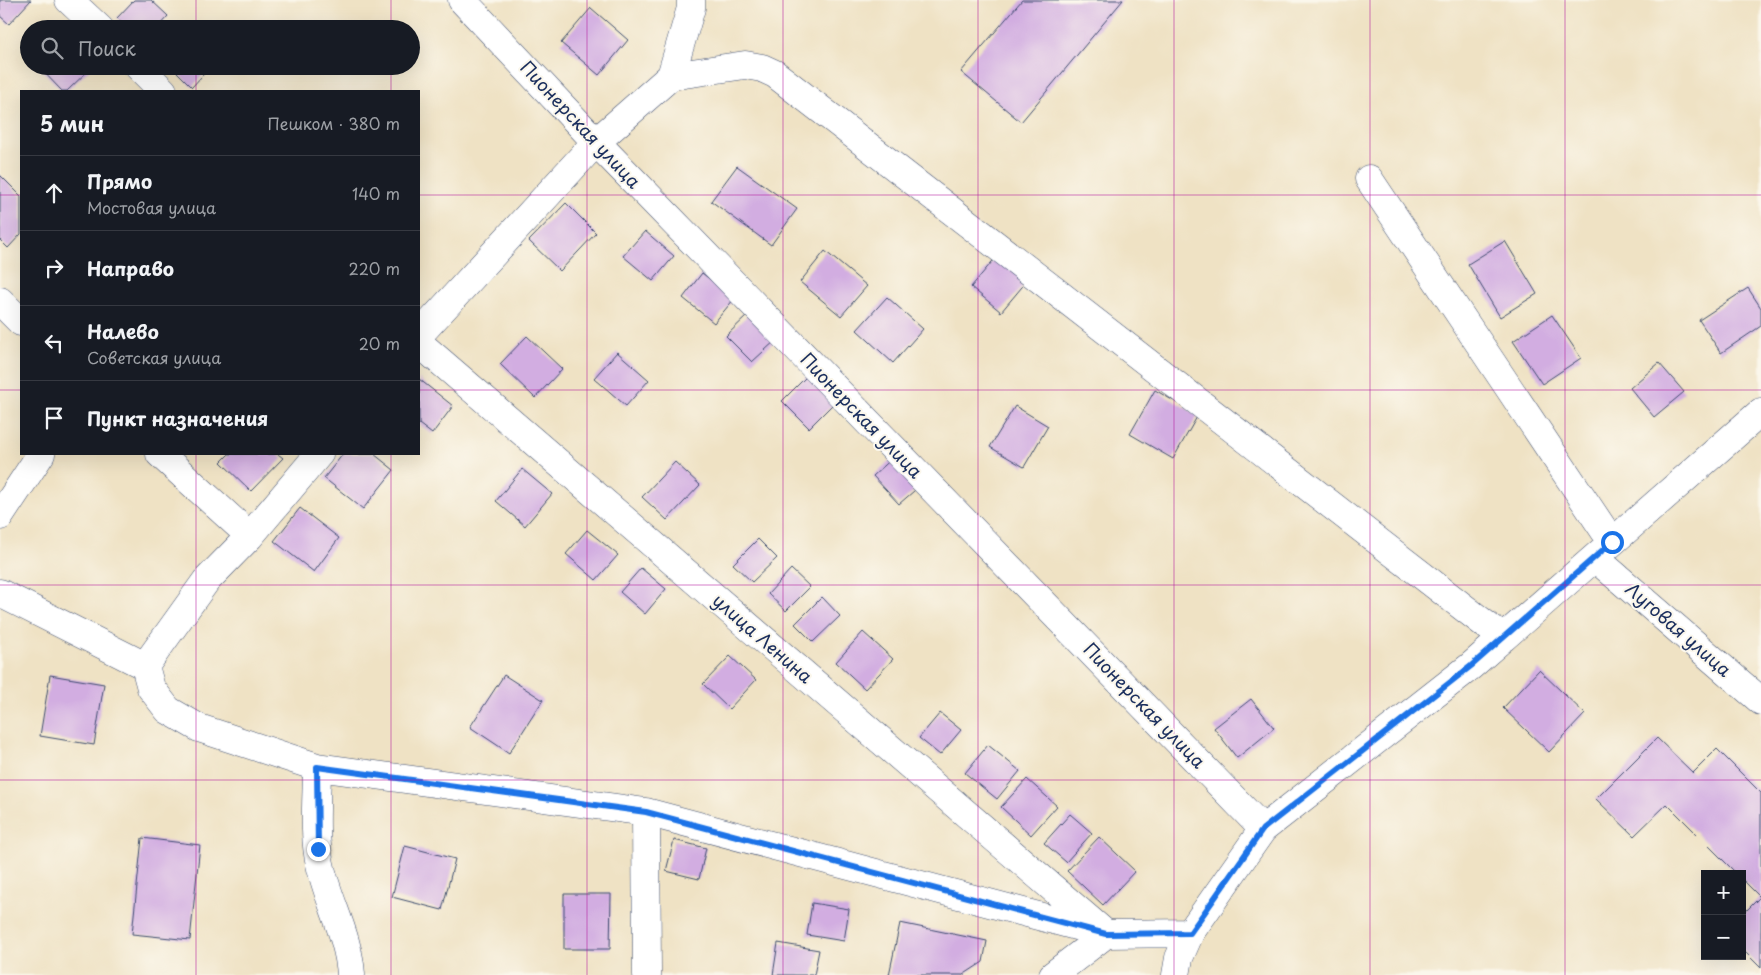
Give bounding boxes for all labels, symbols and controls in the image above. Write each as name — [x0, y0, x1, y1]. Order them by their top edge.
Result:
search box — [20, 20, 420, 75]
icon: search — [38, 34, 66, 62]
text: Поиск — [78, 34, 136, 62]
street label: Пионерская улица — [515, 54, 648, 194]
text: 5 мин — [40, 107, 104, 139]
text: Пешком · 380 m — [267, 111, 400, 135]
text: Прямо — [87, 167, 152, 195]
icon: ahead — [40, 179, 68, 207]
text: 140 m — [352, 181, 400, 205]
text: Мостовая улица — [87, 195, 216, 219]
icon: right — [40, 254, 68, 282]
text: Направо — [87, 254, 174, 282]
text: 220 m — [349, 256, 400, 280]
text: Налево — [87, 317, 159, 345]
icon: left — [40, 329, 68, 357]
text: 20 m — [359, 331, 400, 355]
text: Советская улица — [87, 345, 221, 369]
street label: Пионерская улица — [795, 346, 930, 484]
icon: arrive — [40, 404, 68, 432]
text: Пункт назначения — [87, 404, 268, 432]
route start — [1601, 531, 1624, 554]
street label: Луговая улица — [1620, 575, 1738, 683]
street label: улица Ленина — [707, 587, 819, 689]
street label: Пионерская улица — [1078, 636, 1213, 774]
route end — [307, 838, 330, 861]
map controls — [1701, 870, 1746, 960]
button: + — [1701, 870, 1746, 915]
button: − — [1701, 915, 1746, 960]

